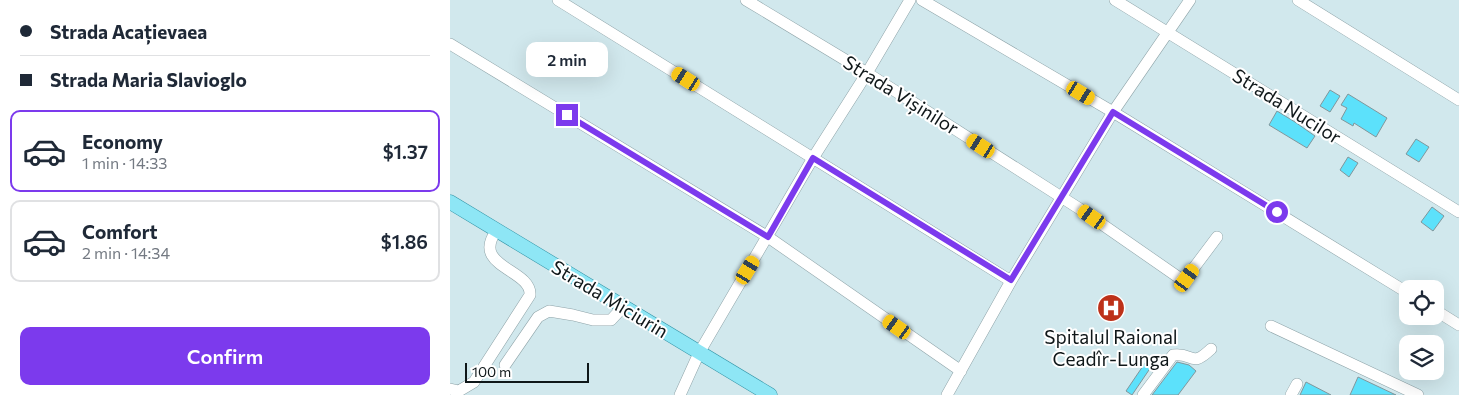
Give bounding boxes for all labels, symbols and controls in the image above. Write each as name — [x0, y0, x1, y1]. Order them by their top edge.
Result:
text: Strada Acațievaea — [50, 20, 207, 43]
callout: 2 min — [526, 42, 608, 78]
text: 2 min — [547, 50, 587, 69]
street label: Strada Vișinilor — [838, 50, 964, 141]
street label: Strada Nucilor — [1229, 63, 1346, 148]
car — [669, 65, 702, 93]
text: Strada Maria Slavioglo — [50, 68, 247, 91]
car — [1064, 79, 1097, 107]
route end — [556, 104, 578, 126]
icon: car — [22, 129, 67, 174]
text: Economy — [82, 130, 163, 153]
car — [964, 132, 997, 160]
text: $1.37 — [383, 140, 428, 163]
text: 1 min · 14:33 — [82, 153, 167, 172]
route start — [1266, 201, 1288, 223]
car — [1075, 202, 1108, 232]
icon: car — [22, 219, 67, 264]
text: Comfort — [82, 220, 158, 243]
text: $1.86 — [381, 230, 428, 253]
text: 2 min · 14:34 — [82, 243, 170, 262]
car — [733, 253, 762, 287]
street label: Strada Miciurin — [548, 255, 673, 342]
car — [1172, 261, 1201, 295]
map controls — [1399, 280, 1444, 380]
button: locate — [1399, 280, 1444, 325]
hospital icon: Spitalul Raional Ceadîr-Lunga — [1096, 293, 1126, 323]
car — [880, 312, 913, 342]
place label: Spitalul Raional Ceadîr-Lunga — [1044, 325, 1178, 370]
button: Confirm — [20, 327, 430, 385]
button: layers — [1399, 335, 1444, 380]
scale bar — [465, 360, 589, 383]
text: 100 m — [472, 363, 511, 380]

